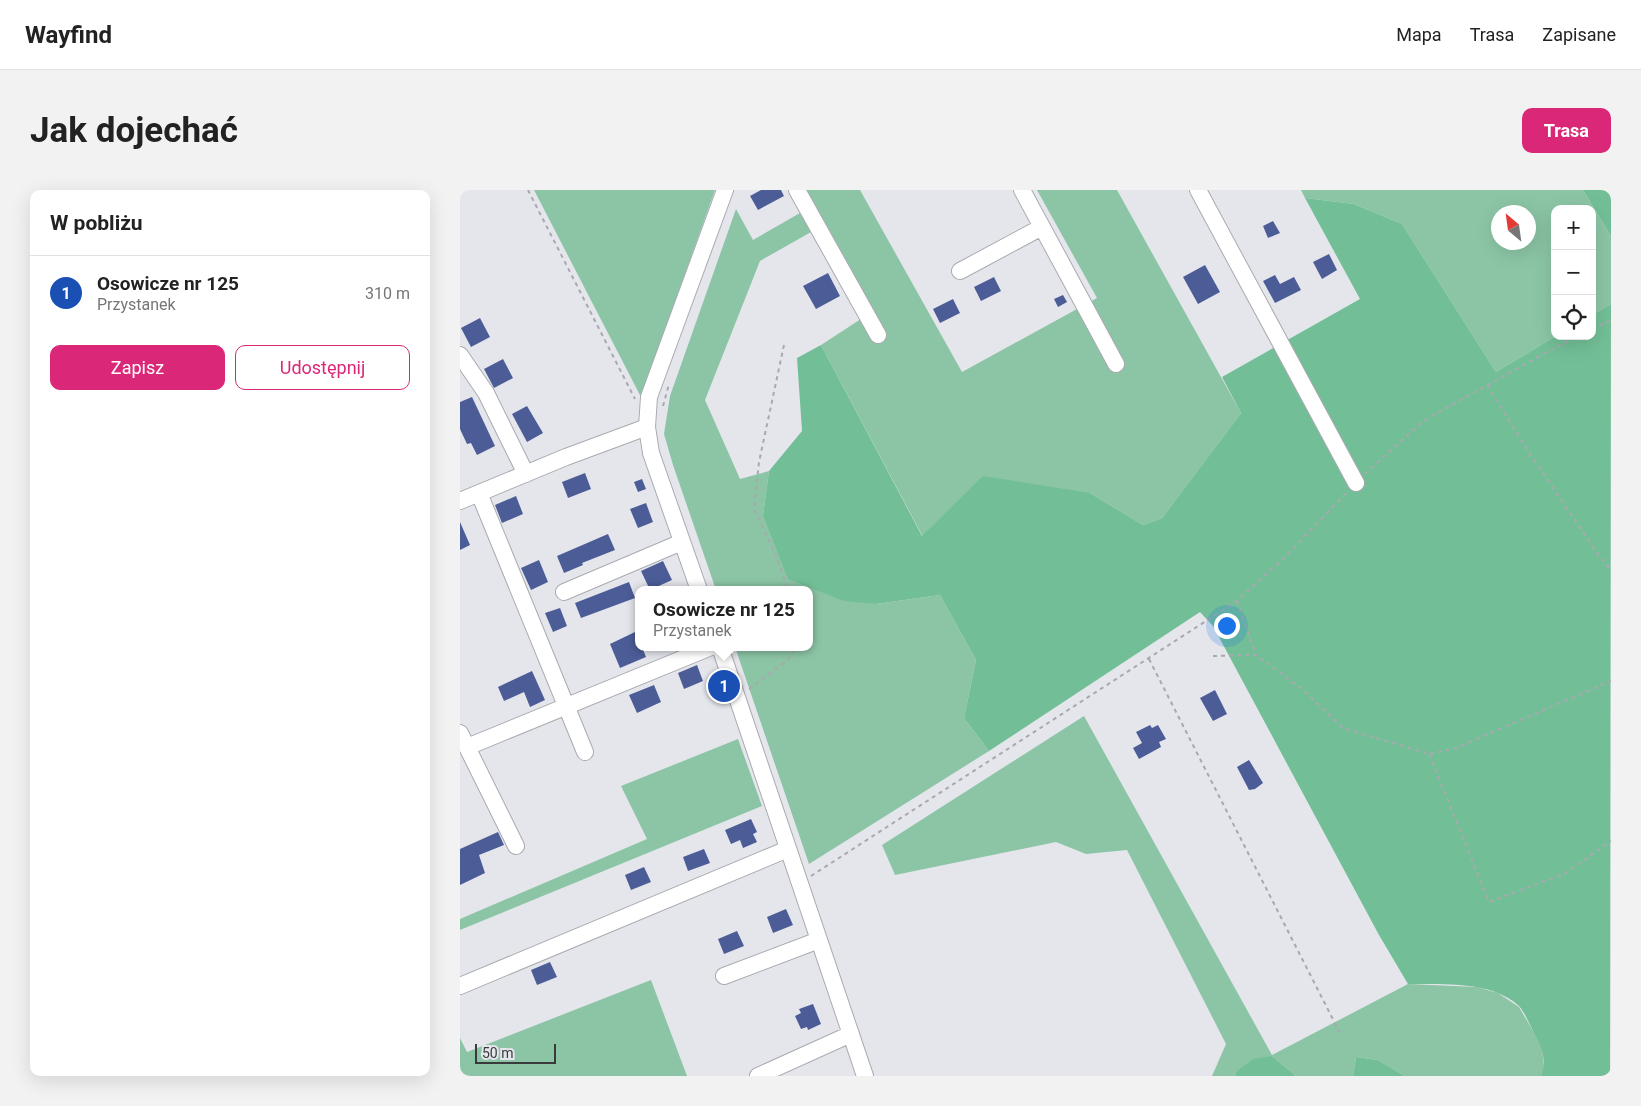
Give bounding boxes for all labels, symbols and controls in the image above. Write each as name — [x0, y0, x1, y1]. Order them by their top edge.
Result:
text: Wayfind — [25, 21, 112, 49]
text: Mapa — [1396, 24, 1442, 45]
text: Trasa — [1470, 24, 1514, 45]
text: Zapisane — [1542, 24, 1616, 45]
button: Trasa — [1522, 108, 1611, 153]
text: Jak dojechać — [30, 110, 238, 151]
north arrow — [1491, 205, 1536, 250]
map controls — [1551, 205, 1596, 340]
button: + — [1551, 205, 1596, 250]
text: W pobliżu — [50, 211, 143, 235]
button: − — [1551, 250, 1596, 295]
text: Osowicze nr 125 — [97, 272, 239, 295]
text: 1 — [61, 284, 71, 303]
text: 310 m — [365, 284, 410, 303]
text: Przystanek — [97, 295, 176, 314]
button: locate — [1551, 295, 1596, 340]
button: Zapisz — [50, 345, 225, 390]
button: Udostępnij — [235, 345, 410, 390]
popup — [635, 586, 813, 651]
text: Osowicze nr 125 — [653, 598, 795, 621]
your location — [1214, 613, 1240, 639]
text: Przystanek — [653, 621, 732, 640]
pin: 1 — [708, 667, 740, 705]
scale bar — [475, 1041, 556, 1064]
text: 50 m — [482, 1045, 514, 1061]

